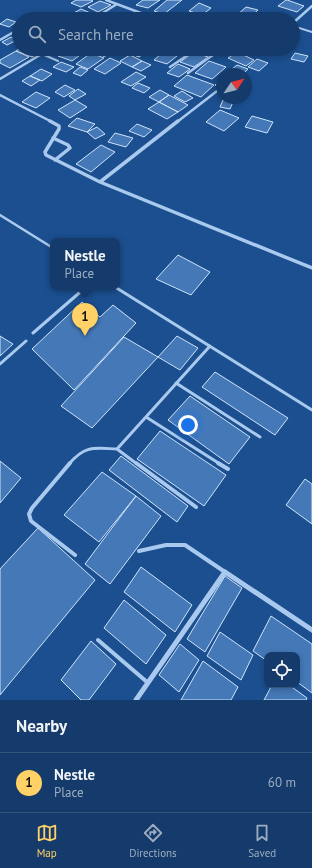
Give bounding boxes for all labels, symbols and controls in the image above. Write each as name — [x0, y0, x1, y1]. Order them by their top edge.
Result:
search box — [12, 12, 300, 56]
icon: search — [26, 23, 48, 45]
text: Search here — [58, 25, 134, 44]
north arrow — [216, 68, 252, 104]
popup — [50, 238, 120, 290]
text: Nestle — [64, 246, 106, 265]
text: Place — [64, 265, 94, 282]
pin: 1 — [72, 303, 98, 336]
your location — [178, 415, 198, 435]
map controls — [264, 652, 300, 688]
button: locate — [264, 652, 300, 688]
text: Nearby — [16, 715, 67, 737]
text: Nestle — [54, 765, 95, 784]
text: 1 — [25, 774, 33, 791]
text: 60 m — [268, 774, 296, 791]
text: Place — [54, 784, 84, 801]
tab: Map — [36, 822, 58, 860]
tab: Directions — [129, 822, 177, 860]
tab: Saved — [248, 822, 276, 860]

